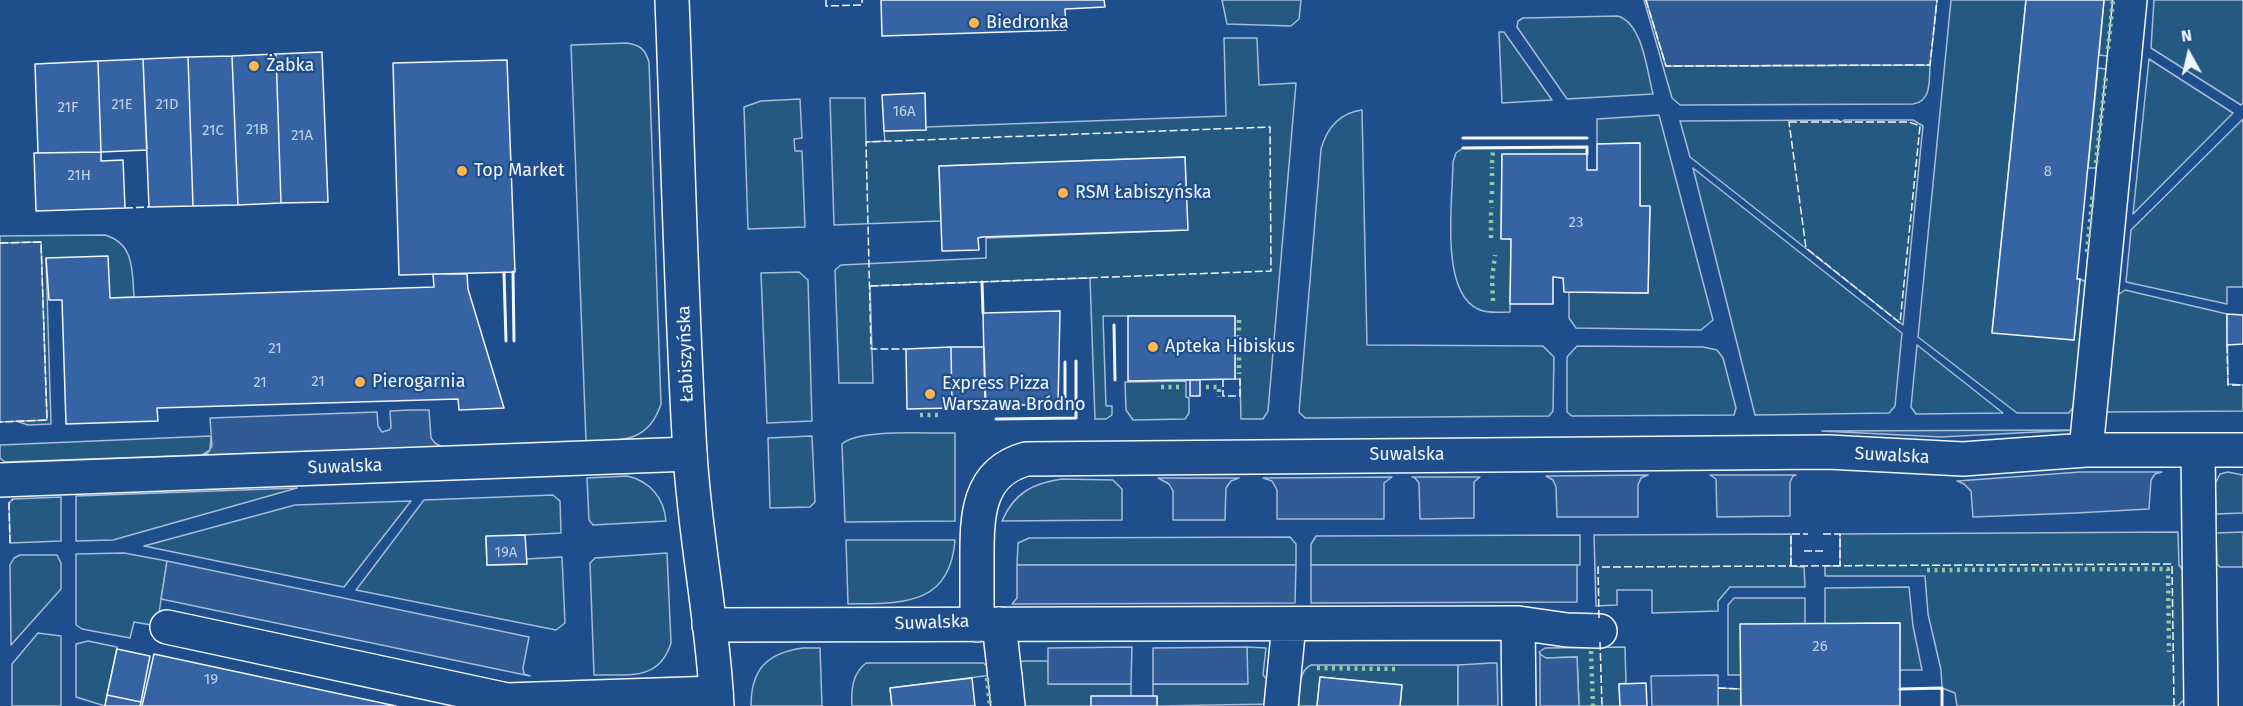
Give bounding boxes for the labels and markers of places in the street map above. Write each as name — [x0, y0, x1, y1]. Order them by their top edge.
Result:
place label: Biedronka — [986, 12, 1069, 34]
marker: Biedronka — [967, 16, 981, 30]
place label: Żabka — [266, 55, 314, 77]
marker: Żabka — [247, 59, 261, 73]
place label: Top Market — [474, 160, 564, 182]
marker: Top Market — [455, 164, 469, 178]
place label: RSM Łabiszyńska — [1075, 182, 1212, 204]
marker: RSM Łabiszyńska — [1056, 186, 1070, 200]
place label: Apteka Hibiskus — [1165, 336, 1295, 358]
marker: Apteka Hibiskus — [1146, 340, 1160, 354]
place label: Pierogarnia — [372, 371, 465, 393]
place label: Express Pizza Warszawa Bródno — [942, 373, 1085, 416]
marker: Pierogarnia — [353, 375, 367, 389]
marker: Express Pizza Warszawa Bródno — [923, 387, 937, 401]

